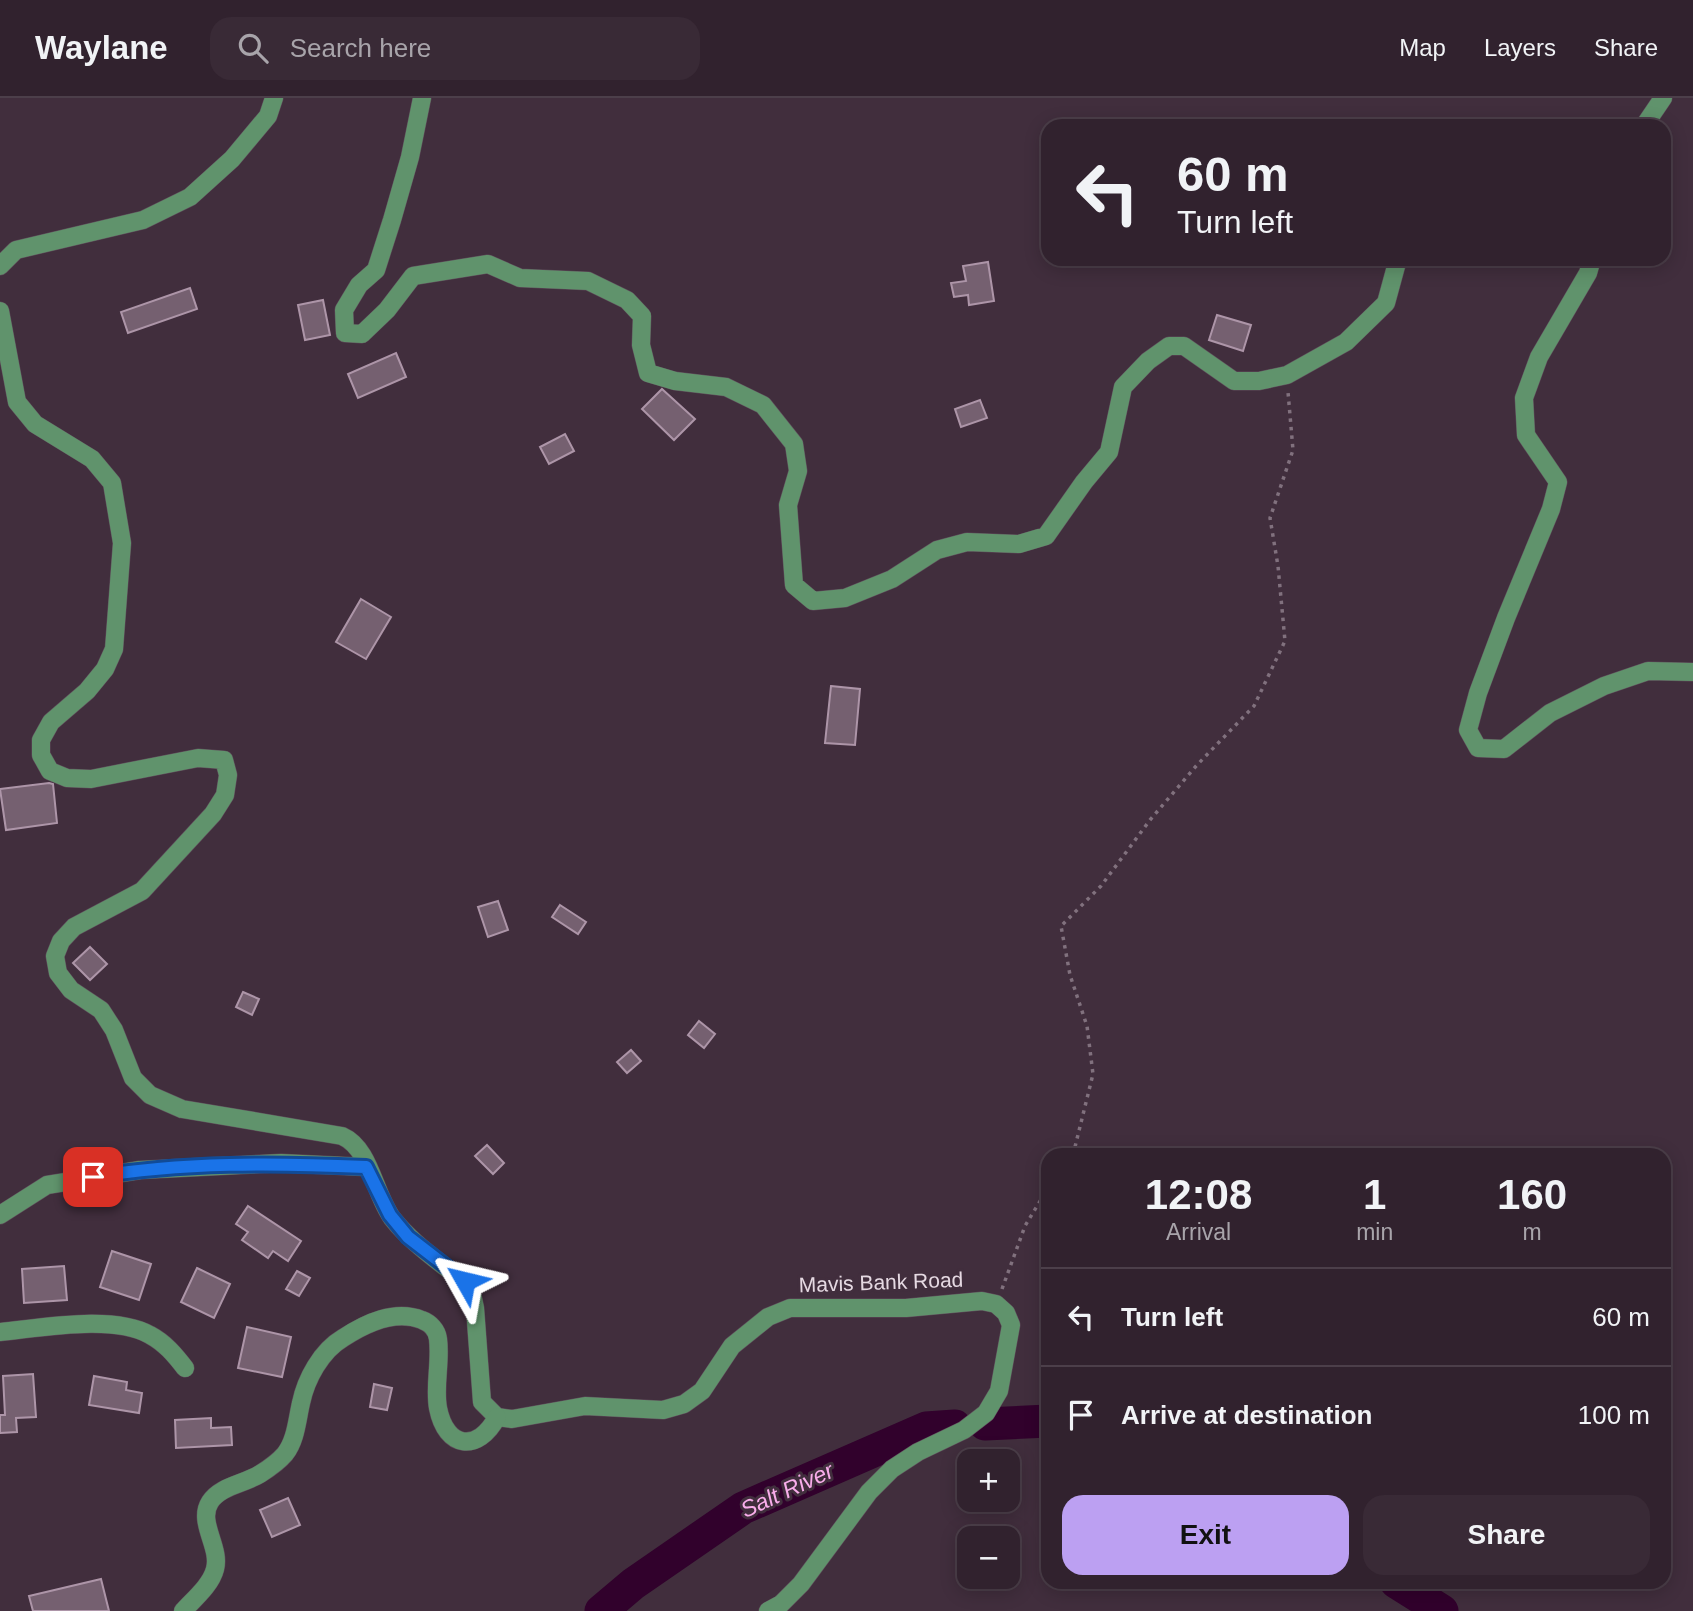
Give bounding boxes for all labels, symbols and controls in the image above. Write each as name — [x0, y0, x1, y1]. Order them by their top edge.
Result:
search box — [210, 17, 700, 80]
text: Waylane — [35, 29, 168, 66]
icon: search — [234, 29, 272, 67]
text: Search here — [290, 33, 431, 63]
text: Map — [1399, 34, 1446, 61]
text: Layers — [1484, 34, 1556, 61]
text: Share — [1594, 34, 1658, 61]
icon: left — [1062, 147, 1153, 238]
text: 60 m — [1177, 147, 1289, 201]
text: Turn left — [1177, 204, 1293, 240]
pin — [63, 1147, 123, 1207]
icon: arrive — [74, 1158, 112, 1196]
text: 12:08 — [1145, 1171, 1252, 1218]
text: 1 — [1363, 1171, 1386, 1218]
text: 160 — [1497, 1171, 1567, 1218]
text: Arrival — [1166, 1219, 1231, 1245]
text: min — [1356, 1219, 1393, 1245]
text: m — [1523, 1219, 1542, 1245]
position arrow — [428, 1244, 502, 1318]
street label: Mavis Bank Road — [798, 1268, 964, 1296]
icon: left — [1062, 1298, 1100, 1336]
text: Turn left — [1121, 1302, 1223, 1332]
text: 60 m — [1592, 1302, 1650, 1332]
icon: arrive — [1062, 1396, 1100, 1434]
text: Arrive at destination — [1121, 1400, 1372, 1430]
text: 100 m — [1578, 1400, 1650, 1430]
map controls — [957, 1449, 1020, 1589]
button: + — [957, 1449, 1020, 1512]
water label: Salt River — [736, 1457, 839, 1523]
button: Exit — [1062, 1495, 1349, 1575]
button: Share — [1363, 1495, 1650, 1575]
button: − — [957, 1526, 1020, 1589]

